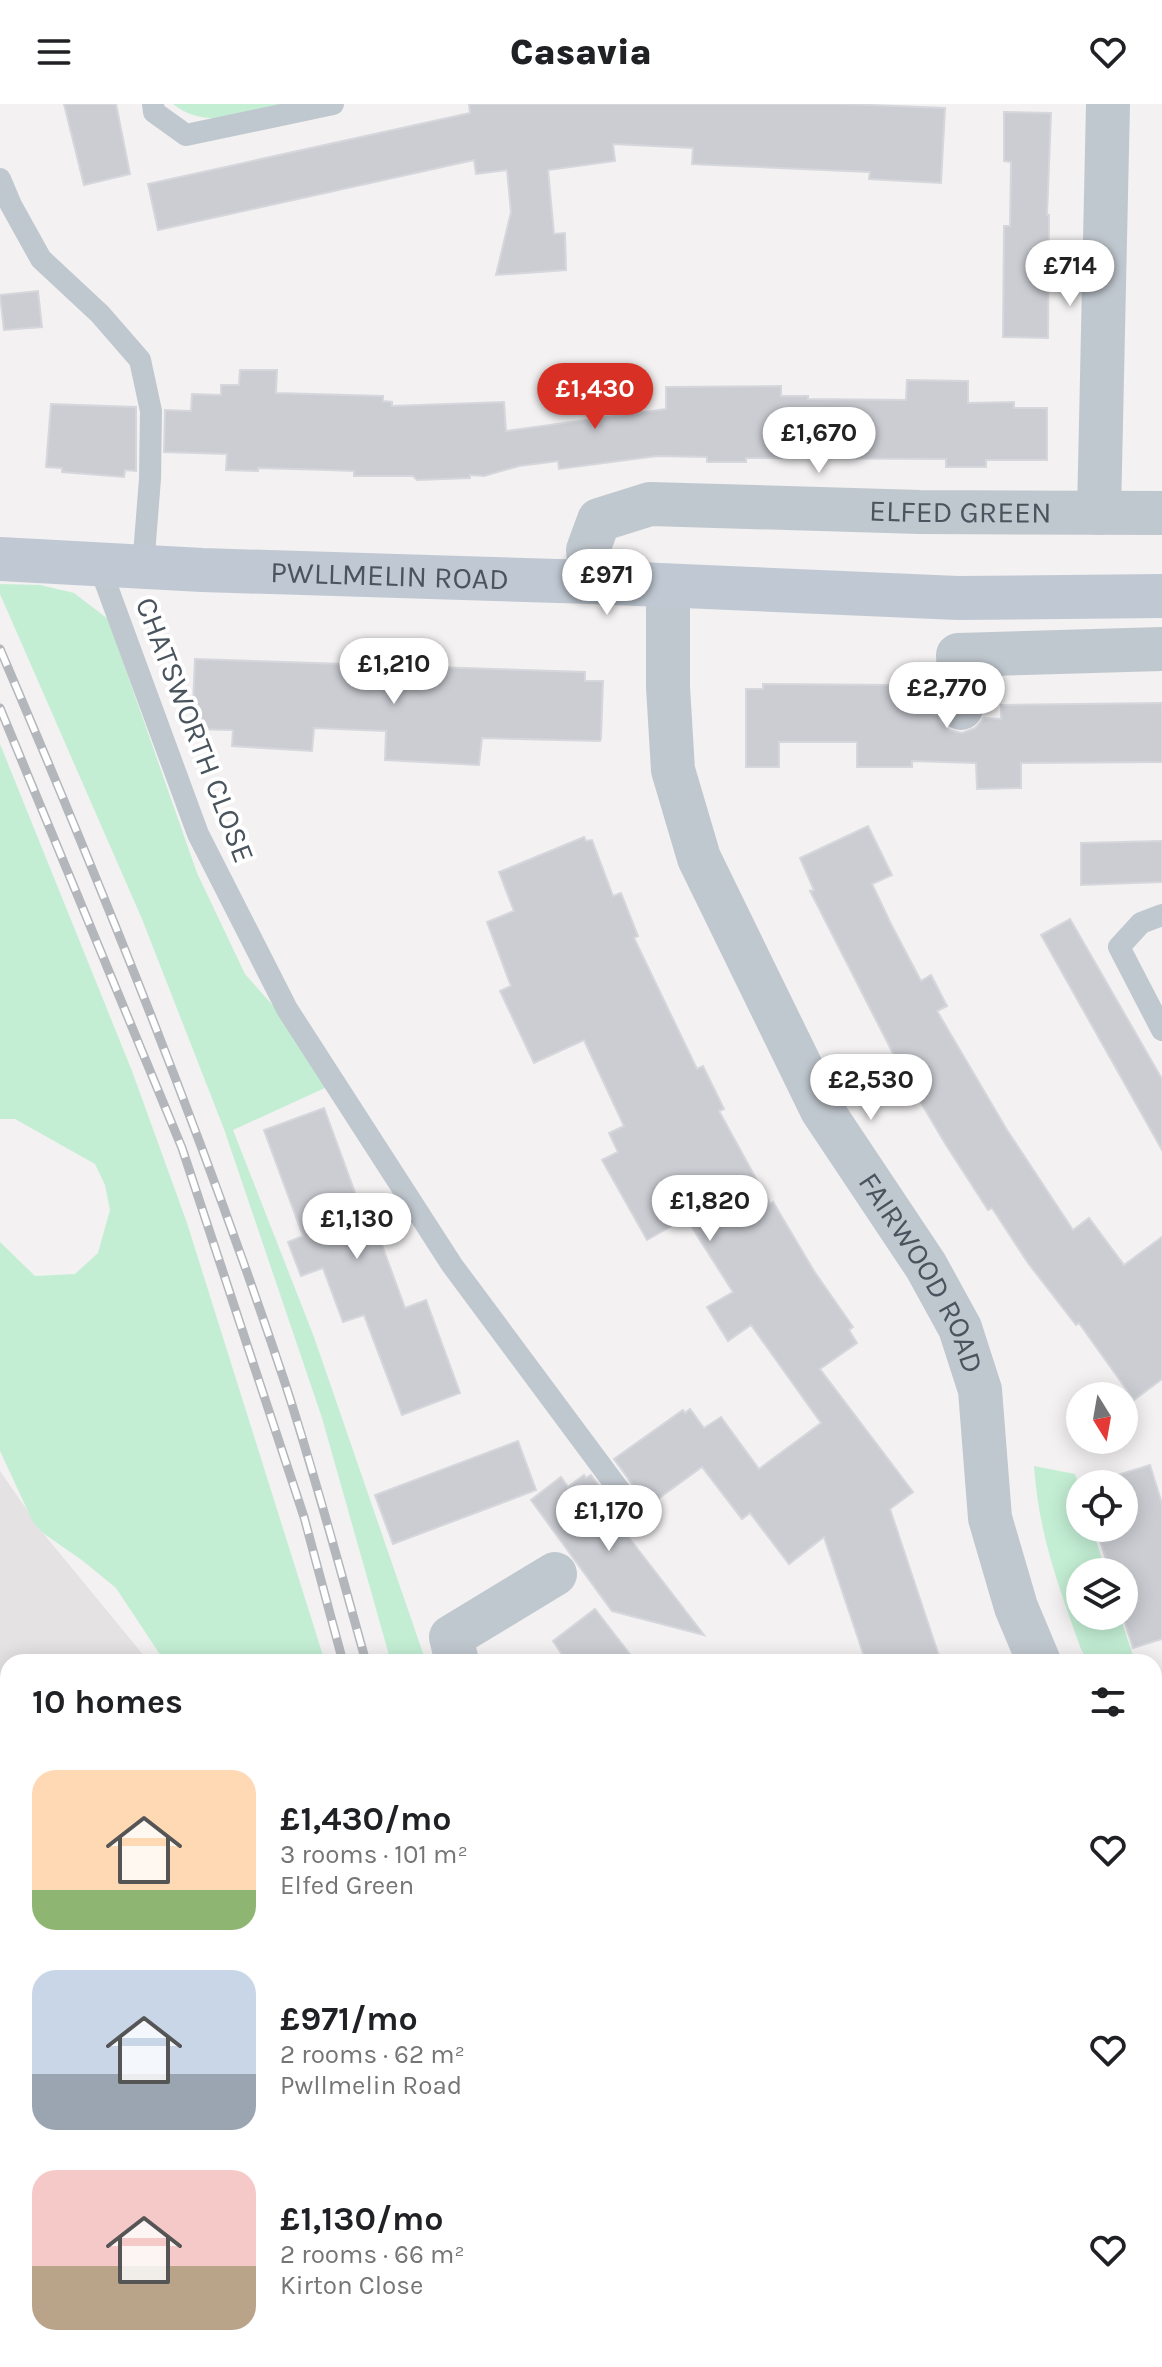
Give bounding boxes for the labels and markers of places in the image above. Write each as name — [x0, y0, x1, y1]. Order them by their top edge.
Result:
pin: £714 — [1023, 240, 1117, 308]
pin: £1,430 — [530, 363, 660, 431]
pin: £1,670 — [754, 407, 884, 475]
pin: £971 — [560, 549, 654, 617]
pin: £1,210 — [329, 638, 459, 706]
pin: £2,770 — [882, 662, 1012, 730]
pin: £2,530 — [806, 1054, 936, 1122]
pin: £1,820 — [645, 1175, 775, 1243]
pin: £1,130 — [292, 1193, 422, 1261]
pin: £1,170 — [544, 1485, 674, 1553]

